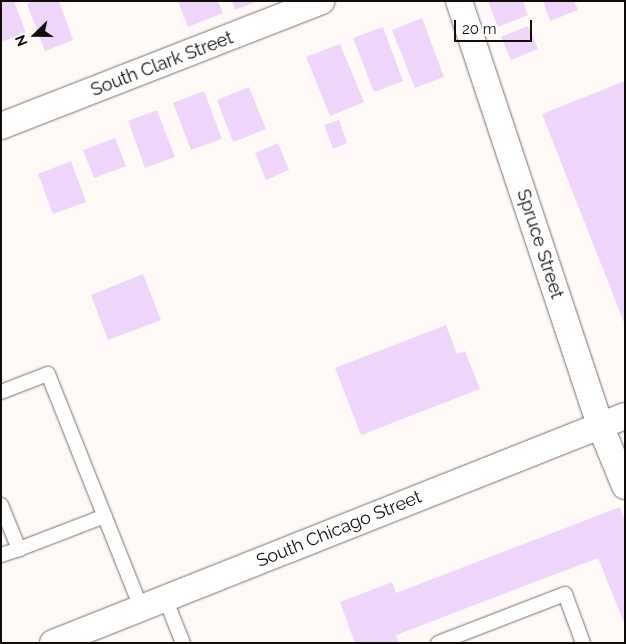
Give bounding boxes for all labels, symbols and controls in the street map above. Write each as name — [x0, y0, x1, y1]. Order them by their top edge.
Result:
north arrow — [10, 10, 60, 60]
scale bar — [456, 10, 534, 42]
text: 20 m — [462, 20, 497, 38]
street label: South Clark Street — [88, 27, 236, 101]
text: N — [12, 33, 31, 49]
street label: Spruce Street — [512, 187, 568, 301]
street label: South Chicago Street — [253, 486, 425, 572]

